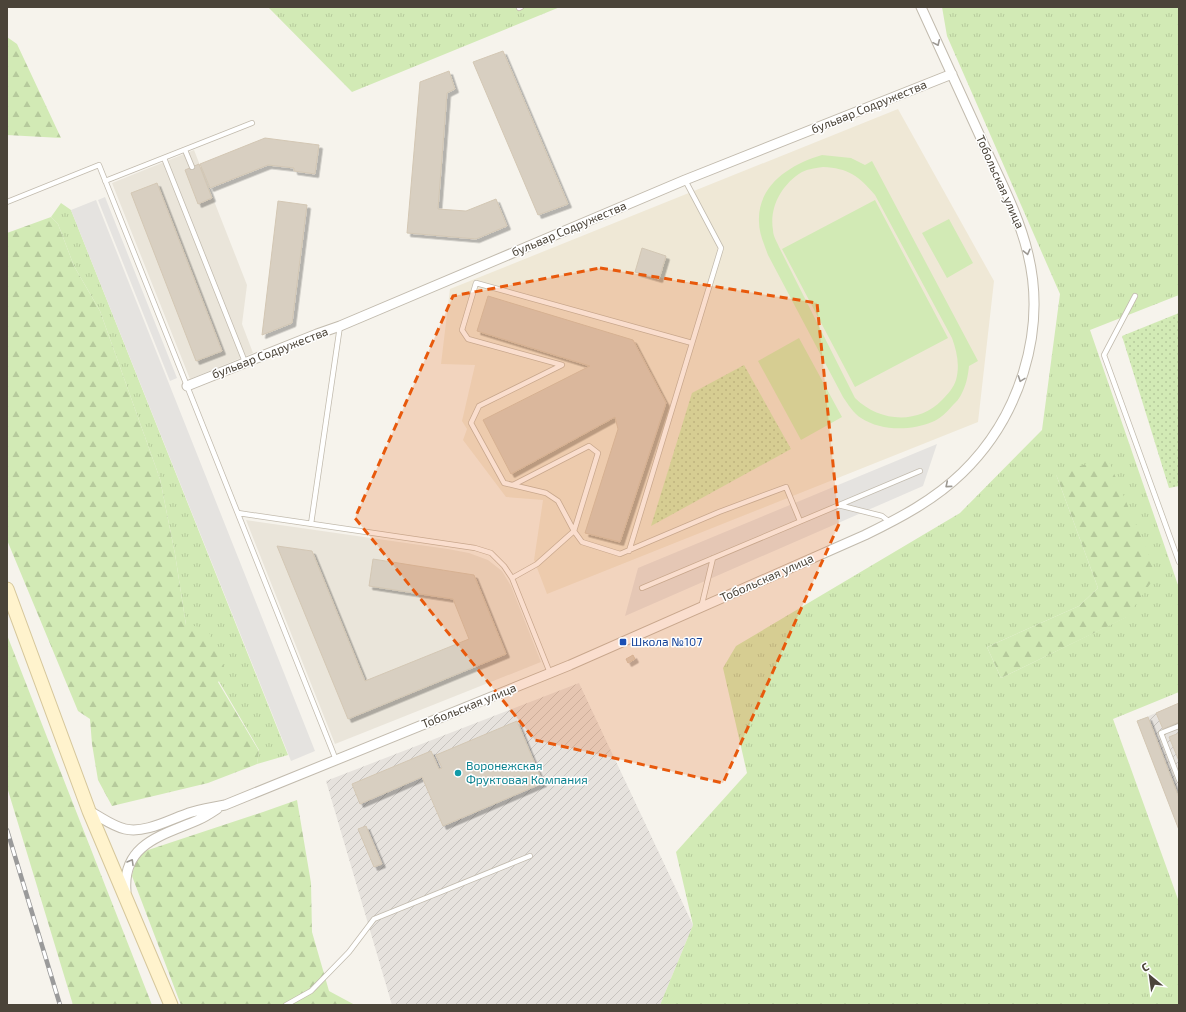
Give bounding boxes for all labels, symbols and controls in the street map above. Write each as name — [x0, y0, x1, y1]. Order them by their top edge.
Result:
one-way arrow — [932, 38, 940, 46]
street label: бульвар Содружества — [809, 76, 929, 137]
street label: Тобольская улица — [973, 133, 1028, 231]
street label: бульвар Содружества — [509, 198, 629, 260]
one-way arrow — [1023, 248, 1031, 255]
street label: бульвар Содружества — [210, 323, 330, 382]
one-way arrow — [1017, 376, 1025, 383]
one-way arrow — [945, 481, 953, 488]
street label: Тобольская улица — [718, 550, 816, 605]
place label: Школа №107 — [631, 634, 702, 648]
marker: Школа №107 — [618, 637, 628, 647]
street label: Тобольская улица — [419, 680, 518, 731]
place label: Воронежская Фруктовая Компания — [466, 758, 588, 787]
marker: Воронежская Фруктовая Компания — [453, 768, 463, 778]
one-way arrow — [126, 859, 133, 867]
north arrow — [1130, 956, 1170, 996]
text: С — [1139, 959, 1151, 974]

